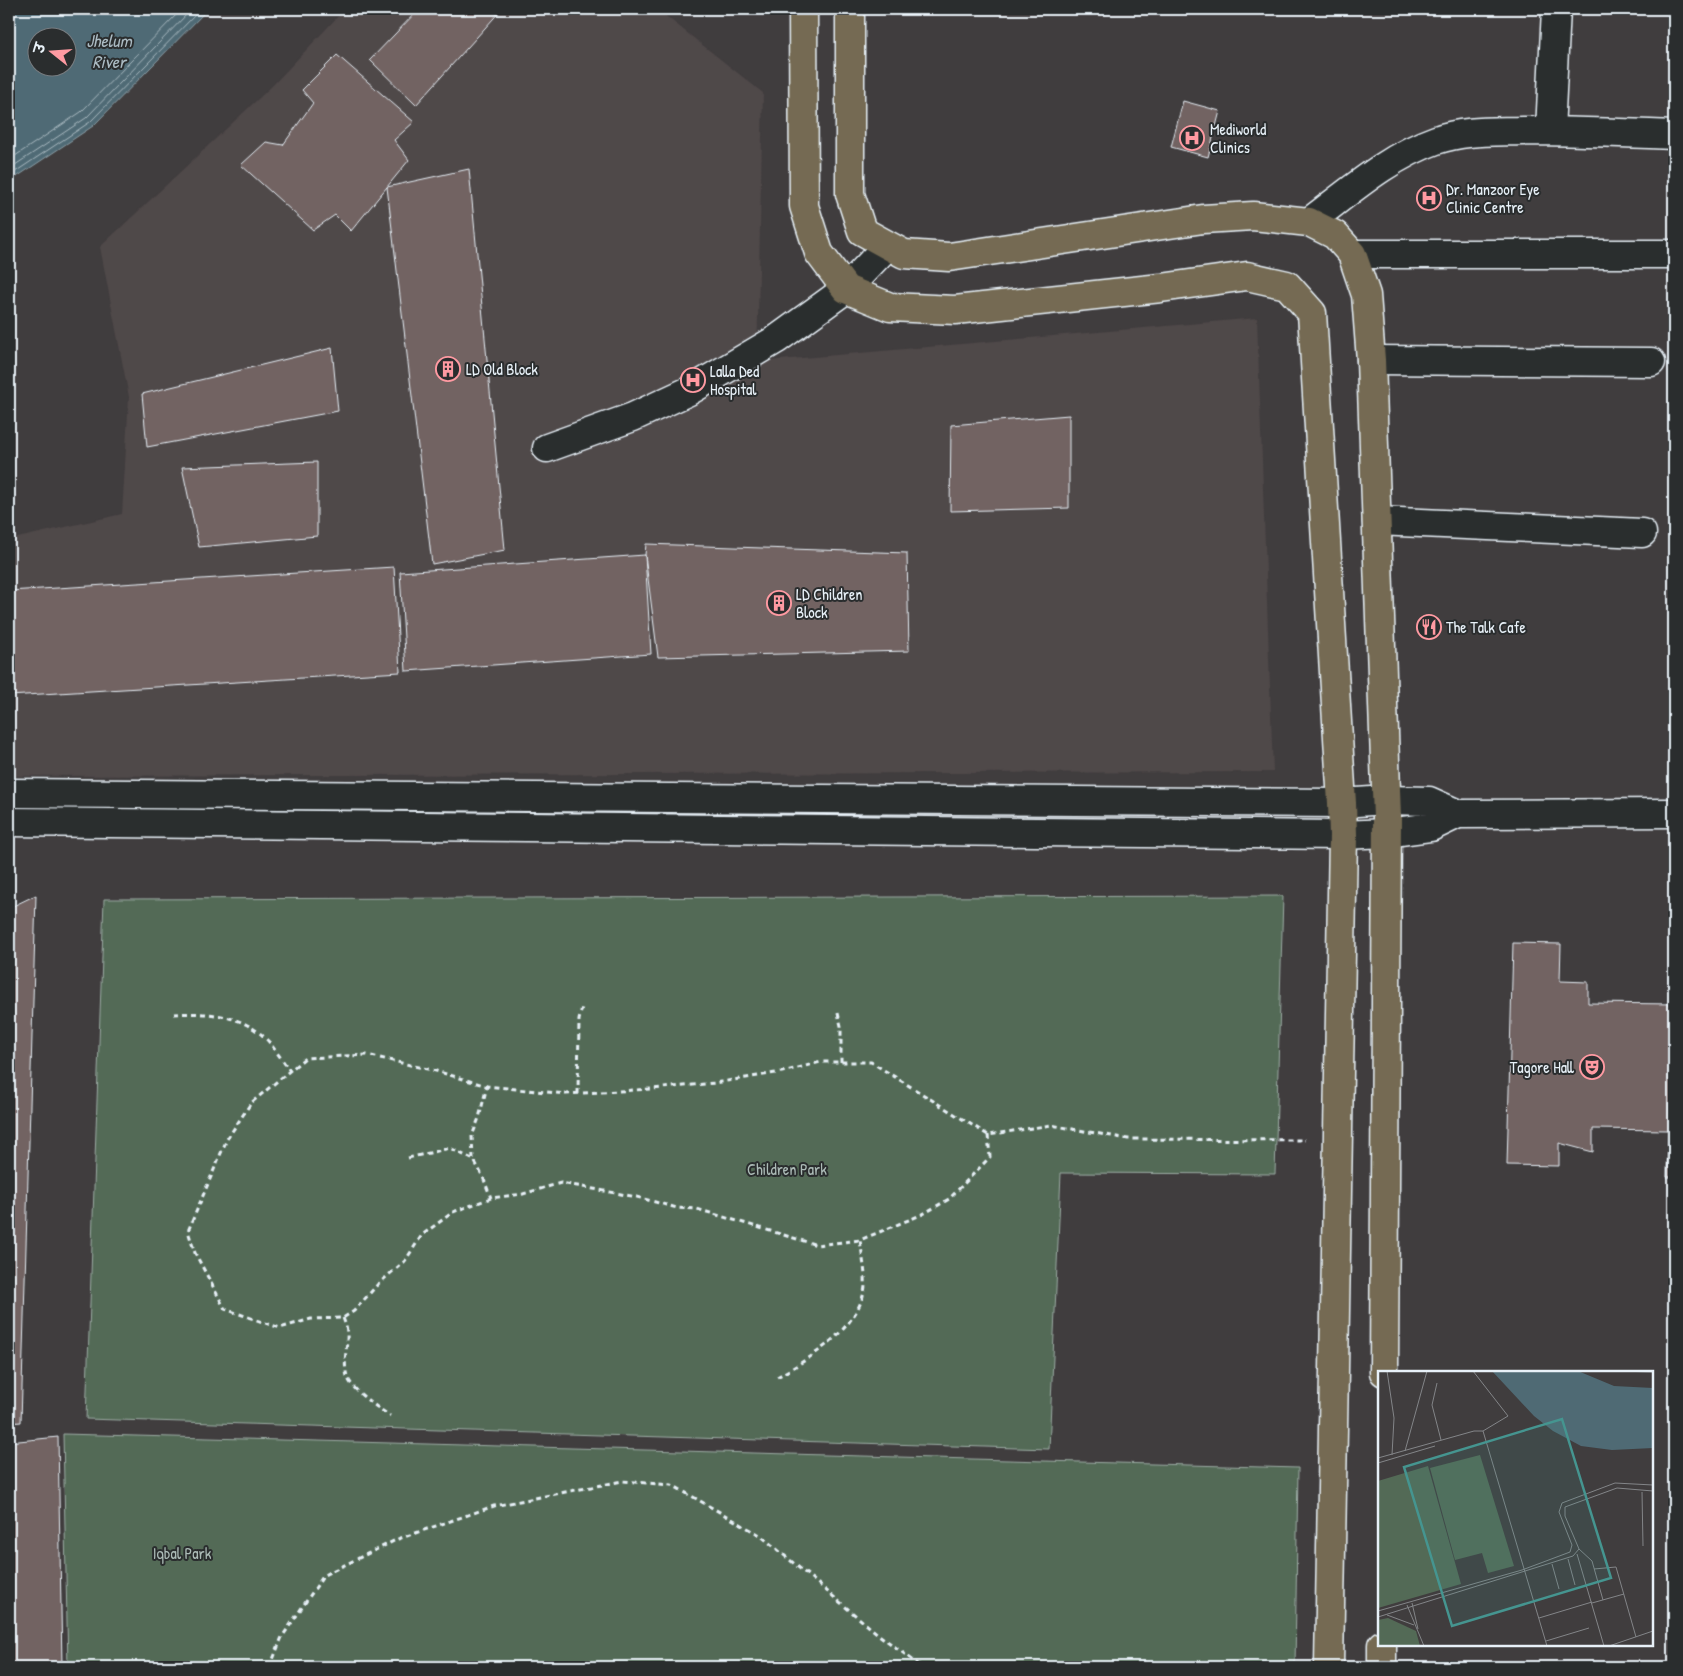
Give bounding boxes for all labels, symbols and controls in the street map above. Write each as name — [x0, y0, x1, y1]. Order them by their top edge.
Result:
north arrow — [28, 28, 78, 78]
water label: Jhelum River — [86, 28, 133, 74]
text: उ — [28, 39, 50, 57]
place label: Mediworld Clinics — [1210, 118, 1266, 158]
hospital icon: Mediworld Clinics — [1179, 125, 1205, 151]
place label: Dr. Manzoor Eye Clinic Centre — [1446, 178, 1540, 218]
hospital icon: Dr. Manzoor Eye Clinic Centre — [1416, 185, 1442, 211]
building icon: LD Old Block — [435, 356, 461, 382]
place label: LD Old Block — [466, 358, 538, 380]
place label: Lalla Ded Hospital — [710, 360, 759, 400]
hospital icon: Lalla Ded Hospital — [680, 367, 706, 393]
place label: LD Children Block — [796, 583, 863, 623]
building icon: LD Children Block — [766, 590, 792, 616]
restaurant icon: The Talk Cafe — [1416, 614, 1442, 640]
place label: The Talk Cafe — [1446, 616, 1526, 638]
theatre icon: Tagore Hall — [1579, 1054, 1605, 1080]
place label: Tagore Hall — [1510, 1056, 1574, 1078]
park label: Children Park — [747, 1158, 827, 1180]
inset map — [1378, 1371, 1653, 1646]
park label: Iqbal Park — [153, 1542, 212, 1564]

